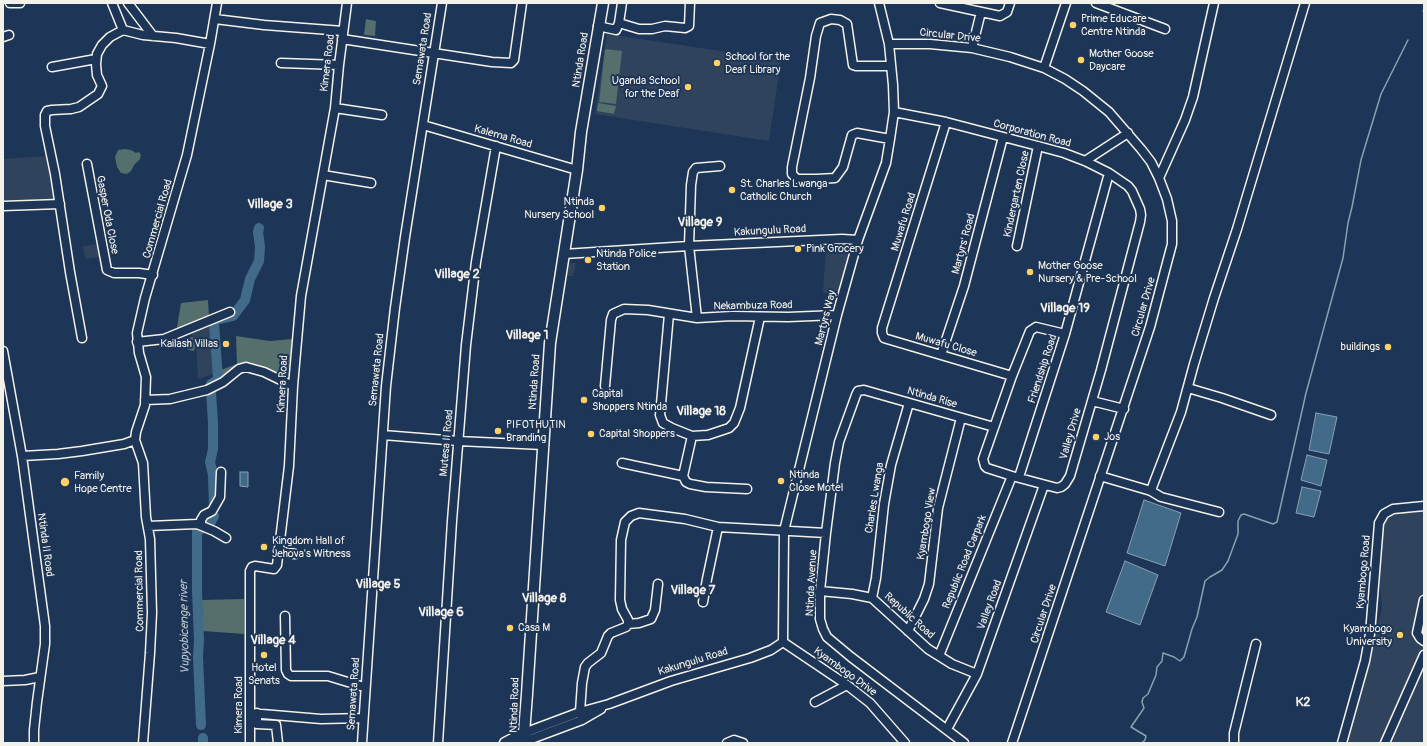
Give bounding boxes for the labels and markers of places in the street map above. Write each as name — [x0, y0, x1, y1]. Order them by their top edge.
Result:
place label: Prime Educare Centre Ntinda — [1081, 12, 1147, 38]
marker: Prime Educare Centre Ntinda — [1068, 20, 1078, 30]
place label: Mother Goose Daycare — [1089, 47, 1154, 73]
place label: School for the Deaf Library — [725, 50, 790, 76]
marker: Mother Goose Daycare — [1076, 55, 1086, 65]
marker: School for the Deaf Library — [712, 58, 722, 68]
place label: Uganda School for the Deaf — [612, 74, 680, 100]
marker: Uganda School for the Deaf — [683, 82, 693, 92]
place label: St. Charles Lwanga Catholic Church — [740, 177, 827, 203]
marker: St. Charles Lwanga Catholic Church — [727, 185, 737, 195]
place label: Ntinda Nursery School — [524, 195, 594, 221]
marker: Ntinda Nursery School — [597, 203, 607, 213]
place label: Pink Grocery — [806, 242, 864, 256]
marker: Pink Grocery — [793, 244, 803, 254]
place label: Ntinda Police Station — [596, 247, 656, 273]
marker: Ntinda Police Station — [583, 255, 593, 265]
place label: Mother Goose Nursery & Pre-School — [1038, 259, 1137, 285]
marker: Mother Goose Nursery & Pre-School — [1025, 267, 1035, 277]
place label: Kailash Villas — [160, 337, 218, 351]
marker: Kailash Villas — [221, 339, 231, 349]
place label: buildings — [1341, 340, 1380, 354]
marker: buildings — [1383, 342, 1393, 352]
place label: Capital Shoppers Ntinda — [592, 387, 667, 413]
marker: Capital Shoppers Ntinda — [579, 395, 589, 405]
place label: PIFOTHUTIN Branding — [506, 418, 566, 444]
marker: PIFOTHUTIN Branding — [493, 426, 503, 436]
place label: Capital Shoppers — [599, 427, 675, 441]
marker: Capital Shoppers — [586, 429, 596, 439]
place label: Jos — [1104, 430, 1120, 444]
marker: Jos — [1091, 432, 1101, 442]
place label: Ntinda Close Motel — [789, 468, 843, 494]
place label: Family Hope Centre — [74, 469, 132, 495]
marker: Family Hope Centre — [59, 476, 71, 488]
marker: Ntinda Close Motel — [776, 476, 786, 486]
place label: Kingdom Hall of Jehova's Witness — [272, 534, 351, 560]
marker: Kingdom Hall of Jehova's Witness — [259, 542, 269, 552]
place label: Casa M — [518, 621, 550, 635]
place label: Kyambogo University — [1343, 622, 1392, 648]
marker: Casa M — [505, 623, 515, 633]
marker: Kyambogo University — [1395, 630, 1405, 640]
marker: Hotel Senats — [259, 650, 269, 660]
place label: Hotel Senats — [248, 661, 280, 687]

